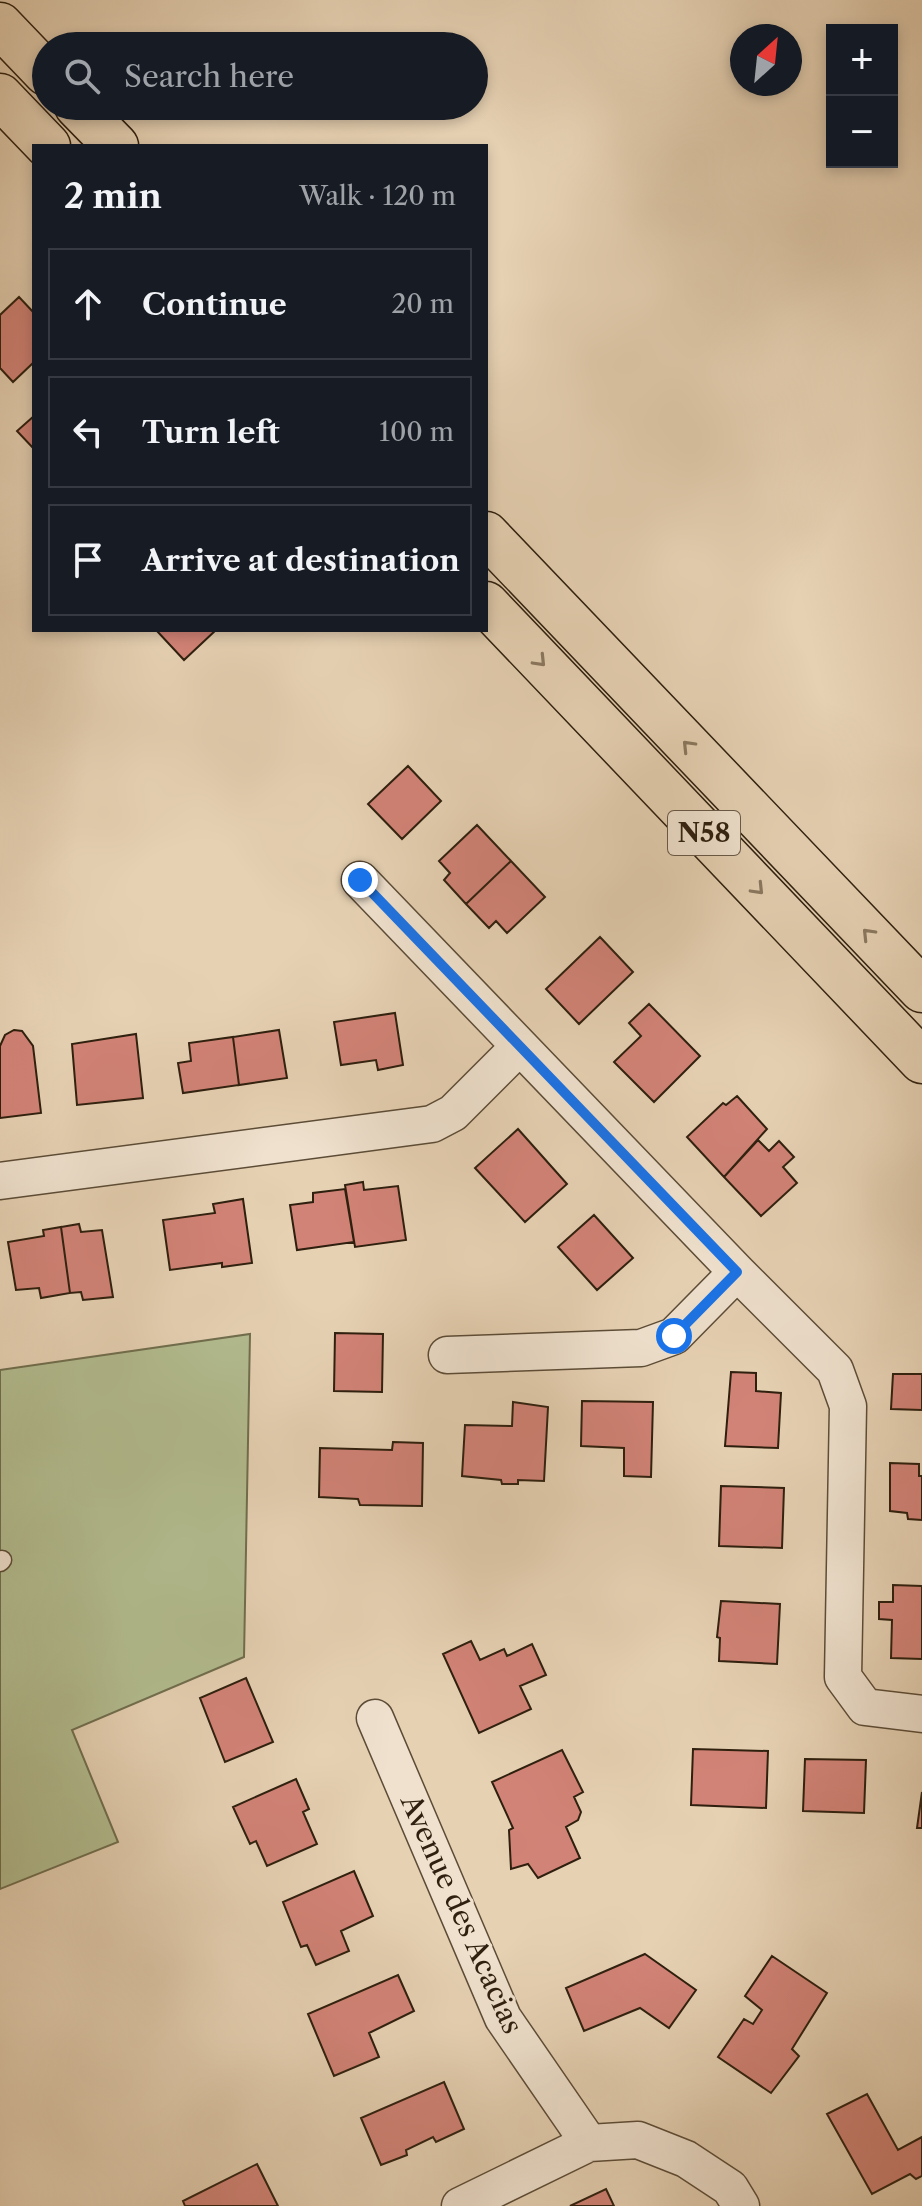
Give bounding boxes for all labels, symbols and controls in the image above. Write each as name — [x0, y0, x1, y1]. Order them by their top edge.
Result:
north arrow — [730, 24, 802, 96]
map controls — [826, 24, 898, 168]
button: + — [826, 24, 898, 96]
search box — [32, 32, 488, 120]
icon: search — [60, 54, 104, 98]
text: Search here — [124, 58, 294, 95]
button: − — [826, 96, 898, 168]
text: 2 min — [64, 175, 162, 217]
text: Walk · 120 m — [299, 180, 456, 212]
icon: ahead — [66, 282, 110, 326]
text: Continue — [142, 286, 287, 323]
text: 20 m — [391, 288, 454, 320]
icon: left — [66, 410, 110, 454]
text: Turn left — [142, 414, 279, 451]
text: 100 m — [379, 416, 454, 448]
icon: arrive — [66, 538, 110, 582]
text: Arrive at destination — [142, 542, 460, 579]
one-way arrow — [531, 652, 545, 666]
one-way arrow — [684, 740, 698, 755]
road number: N58 — [668, 811, 740, 855]
route end — [342, 862, 378, 898]
one-way arrow — [749, 880, 764, 894]
one-way arrow — [863, 928, 877, 943]
route start — [656, 1318, 692, 1354]
street label: Avenue des Acacias — [394, 1788, 530, 2039]

